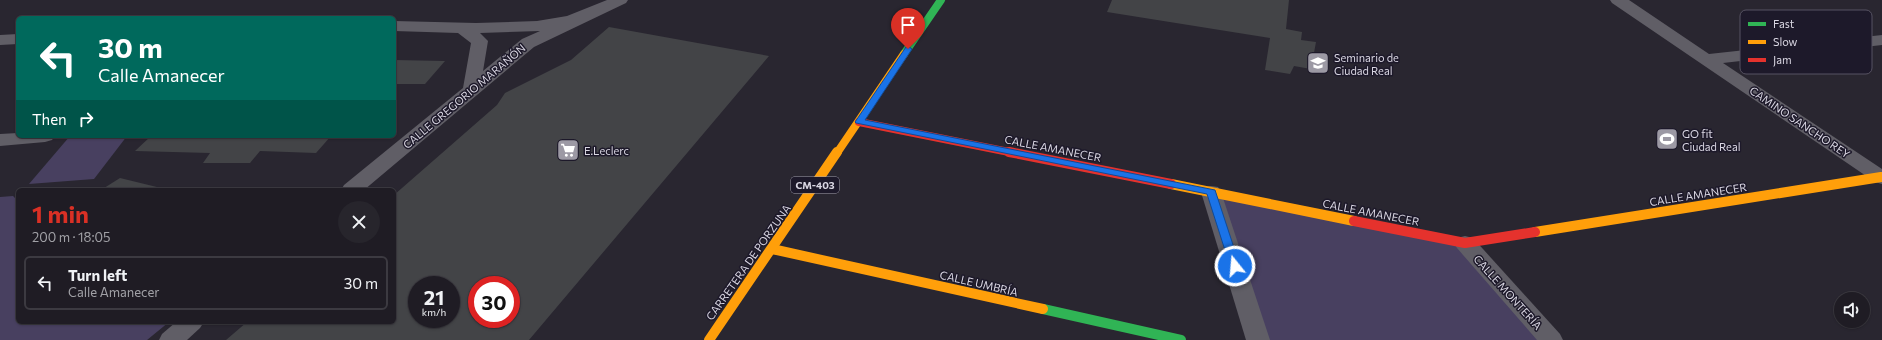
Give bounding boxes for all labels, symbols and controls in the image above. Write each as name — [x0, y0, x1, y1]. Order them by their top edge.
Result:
pin — [891, 8, 925, 49]
legend — [1740, 10, 1872, 74]
icon: arrive — [897, 14, 919, 36]
text: Fast — [1773, 17, 1795, 30]
text: 30 m — [98, 30, 163, 64]
icon: left — [32, 32, 84, 84]
text: Slow — [1773, 35, 1798, 48]
street label: CALLE GREGORIO MARAÑÓN — [400, 40, 528, 151]
school or university icon: Seminario de Ciudad Real — [1305, 50, 1331, 76]
place label: Seminario de Ciudad Real — [1334, 51, 1399, 77]
text: Jam — [1773, 53, 1792, 67]
text: Calle Amanecer — [98, 64, 225, 86]
street label: CAMINO SANCHO REY — [1747, 84, 1853, 160]
icon: right — [75, 108, 97, 130]
text: Then — [32, 110, 67, 128]
sports icon: GO fit Ciudad Real — [1654, 126, 1680, 152]
place label: GO fit Ciudad Real — [1682, 127, 1740, 153]
street label: CALLE AMANECER — [1003, 132, 1103, 164]
supermarket icon: E.Leclerc — [555, 137, 581, 163]
place label: E.Leclerc — [584, 144, 629, 157]
road number: CM-403 — [791, 177, 839, 193]
street label: CALLE AMANECER — [1648, 180, 1748, 208]
street label: CALLE AMANECER — [1321, 196, 1421, 228]
text: 1 min — [32, 199, 89, 228]
button: close — [338, 201, 380, 243]
street label: CARRETERA DE PORZUNA — [703, 201, 793, 322]
text: 200 m · 18:05 — [32, 229, 111, 245]
position arrow — [1214, 245, 1256, 287]
street label: CALLE MONTERÍA — [1471, 251, 1546, 332]
text: Turn left — [68, 266, 127, 284]
street label: CALLE UMBRÍA — [939, 267, 1020, 298]
icon: left — [34, 272, 56, 294]
text: 30 m — [344, 274, 378, 292]
speed limit sign: 30 — [468, 276, 520, 328]
text: Calle Amanecer — [68, 284, 160, 300]
text: 21 — [424, 285, 444, 309]
map controls — [1834, 292, 1870, 328]
button: sound — [1834, 292, 1870, 328]
text: km/h — [422, 306, 446, 318]

